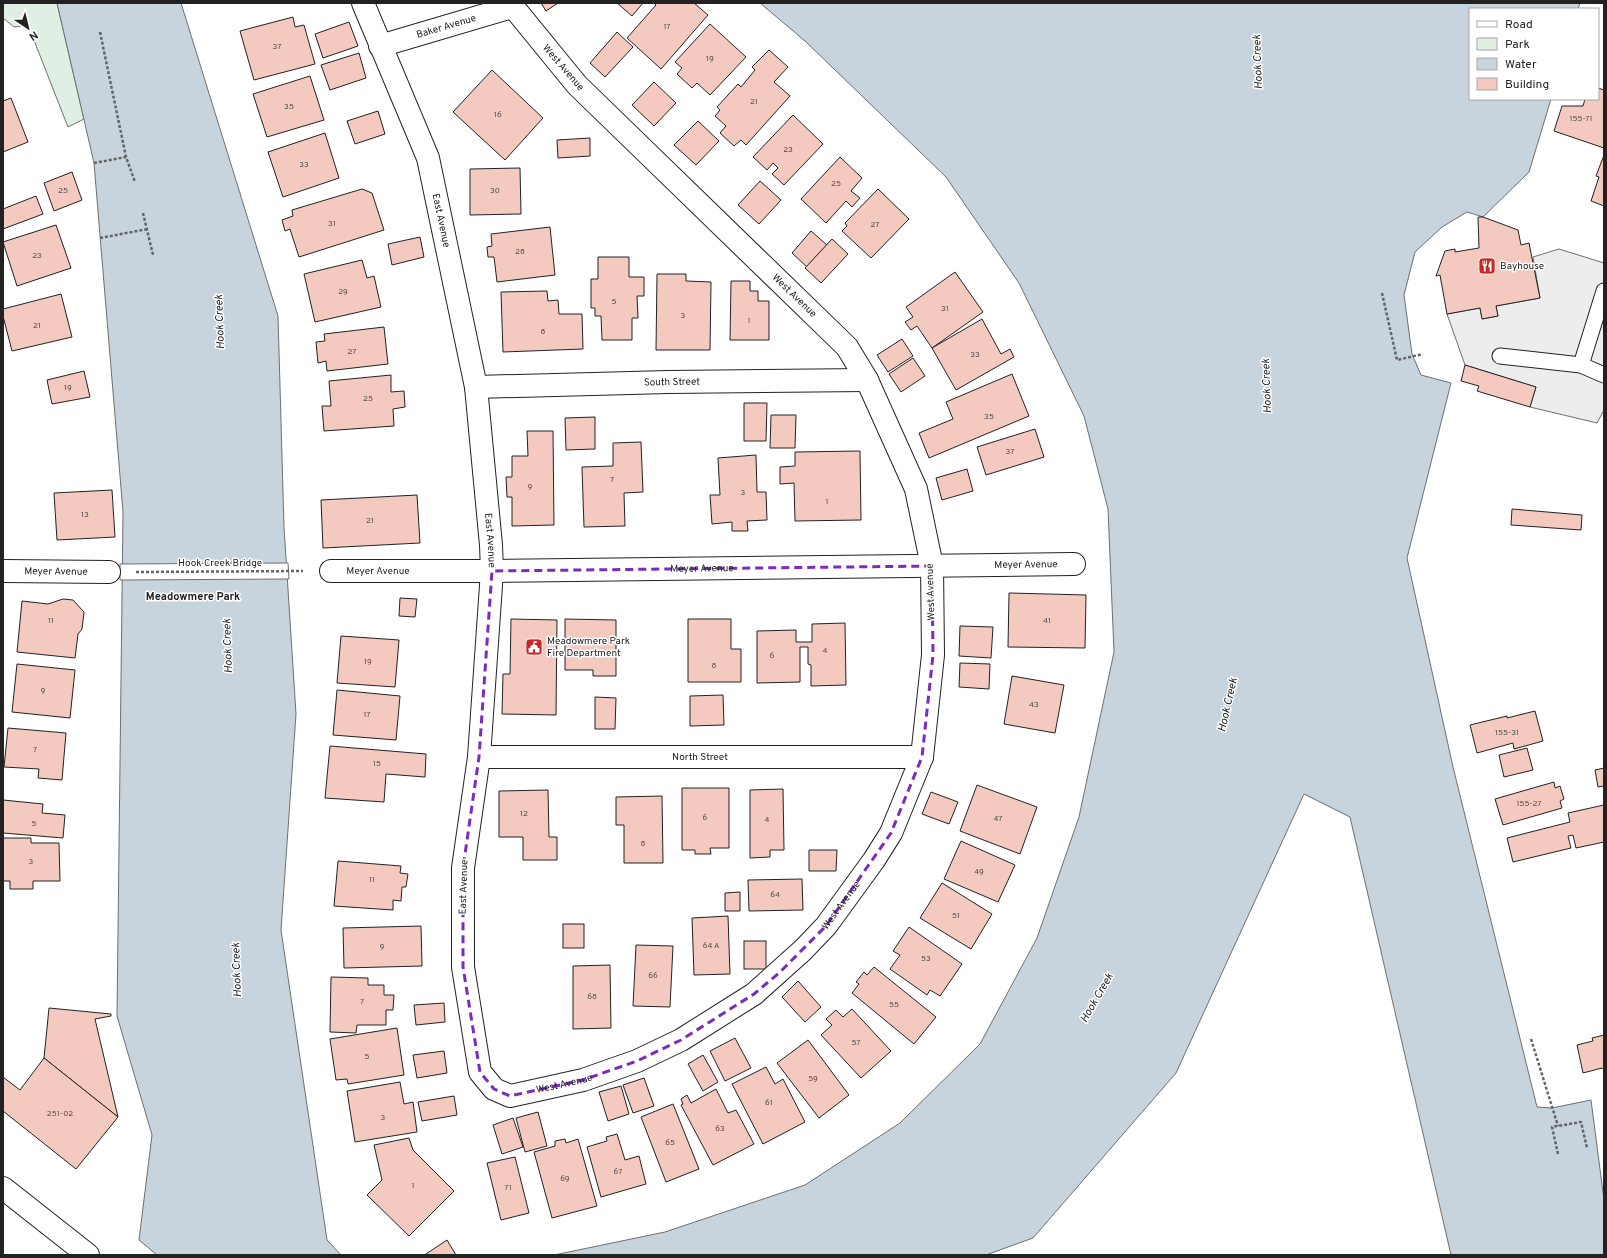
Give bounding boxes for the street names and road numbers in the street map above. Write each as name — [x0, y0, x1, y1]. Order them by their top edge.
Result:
street label: Baker Avenue — [415, 11, 478, 41]
street label: West Avenue — [539, 42, 587, 94]
street label: East Avenue — [429, 192, 453, 249]
street label: West Avenue — [769, 271, 819, 321]
street label: South Street — [644, 375, 700, 389]
street label: East Avenue — [481, 512, 498, 568]
street label: Hook Creek Bridge — [178, 557, 262, 570]
street label: Meyer Avenue — [994, 558, 1058, 571]
street label: Meyer Avenue — [670, 562, 734, 575]
street label: West Avenue — [924, 563, 938, 621]
street label: Meyer Avenue — [24, 565, 88, 578]
street label: Meyer Avenue — [346, 565, 410, 578]
street label: North Street — [672, 751, 728, 764]
street label: East Avenue — [457, 859, 471, 915]
street label: West Avenue — [819, 878, 863, 932]
street label: West Avenue — [535, 1071, 594, 1097]

